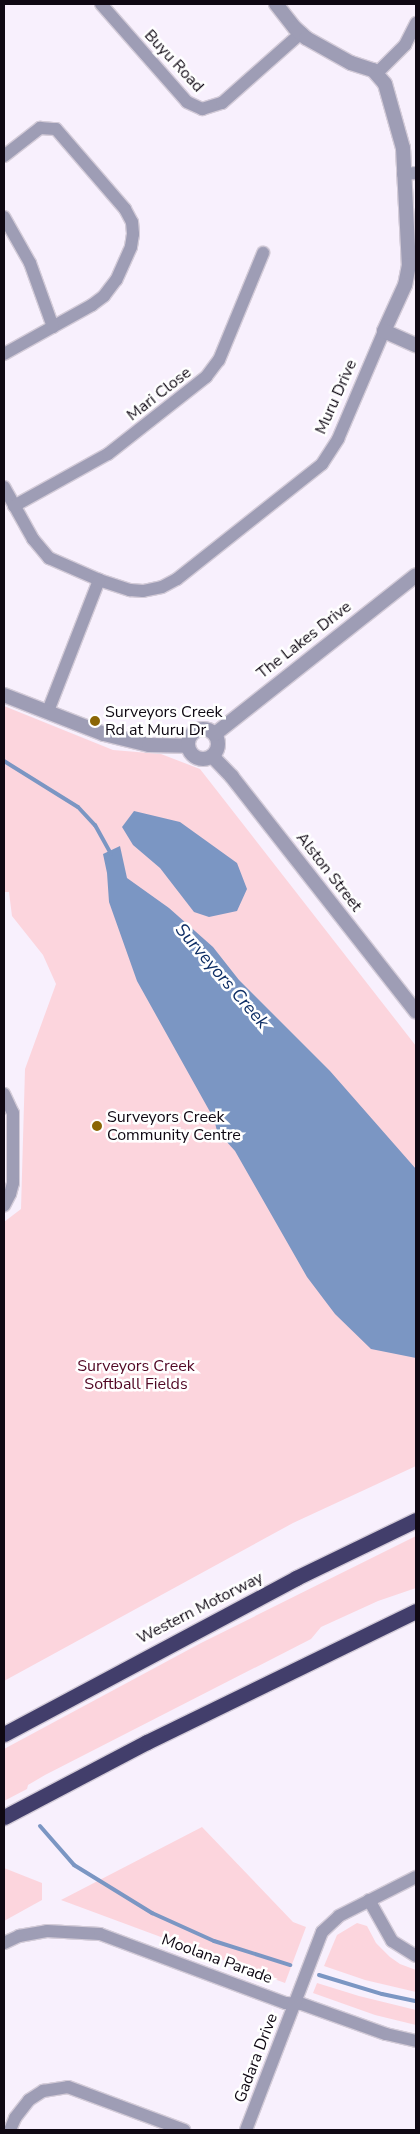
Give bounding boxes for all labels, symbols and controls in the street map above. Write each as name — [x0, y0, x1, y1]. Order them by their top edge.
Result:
street label: Buyu Road — [140, 26, 208, 96]
street label: Muru Drive — [311, 357, 361, 437]
street label: Mari Close — [123, 363, 195, 425]
street label: The Lakes Drive — [253, 597, 355, 683]
place label: Surveyors Creek Rd at Muru Dr — [105, 702, 222, 740]
marker: Surveyors Creek Rd at Muru Dr — [89, 715, 101, 727]
street label: Alston Street — [292, 829, 366, 915]
water label: Surveyors Creek — [171, 919, 273, 1033]
place label: Surveyors Creek Community Centre — [107, 1107, 241, 1145]
marker: Surveyors Creek Community Centre — [91, 1120, 103, 1132]
park label: Surveyors Creek Softball Fields — [77, 1356, 195, 1394]
street label: Western Motorway — [134, 1568, 266, 1648]
street label: Moolana Parade — [159, 1930, 275, 1988]
street label: Gadara Drive — [230, 2011, 282, 2105]

